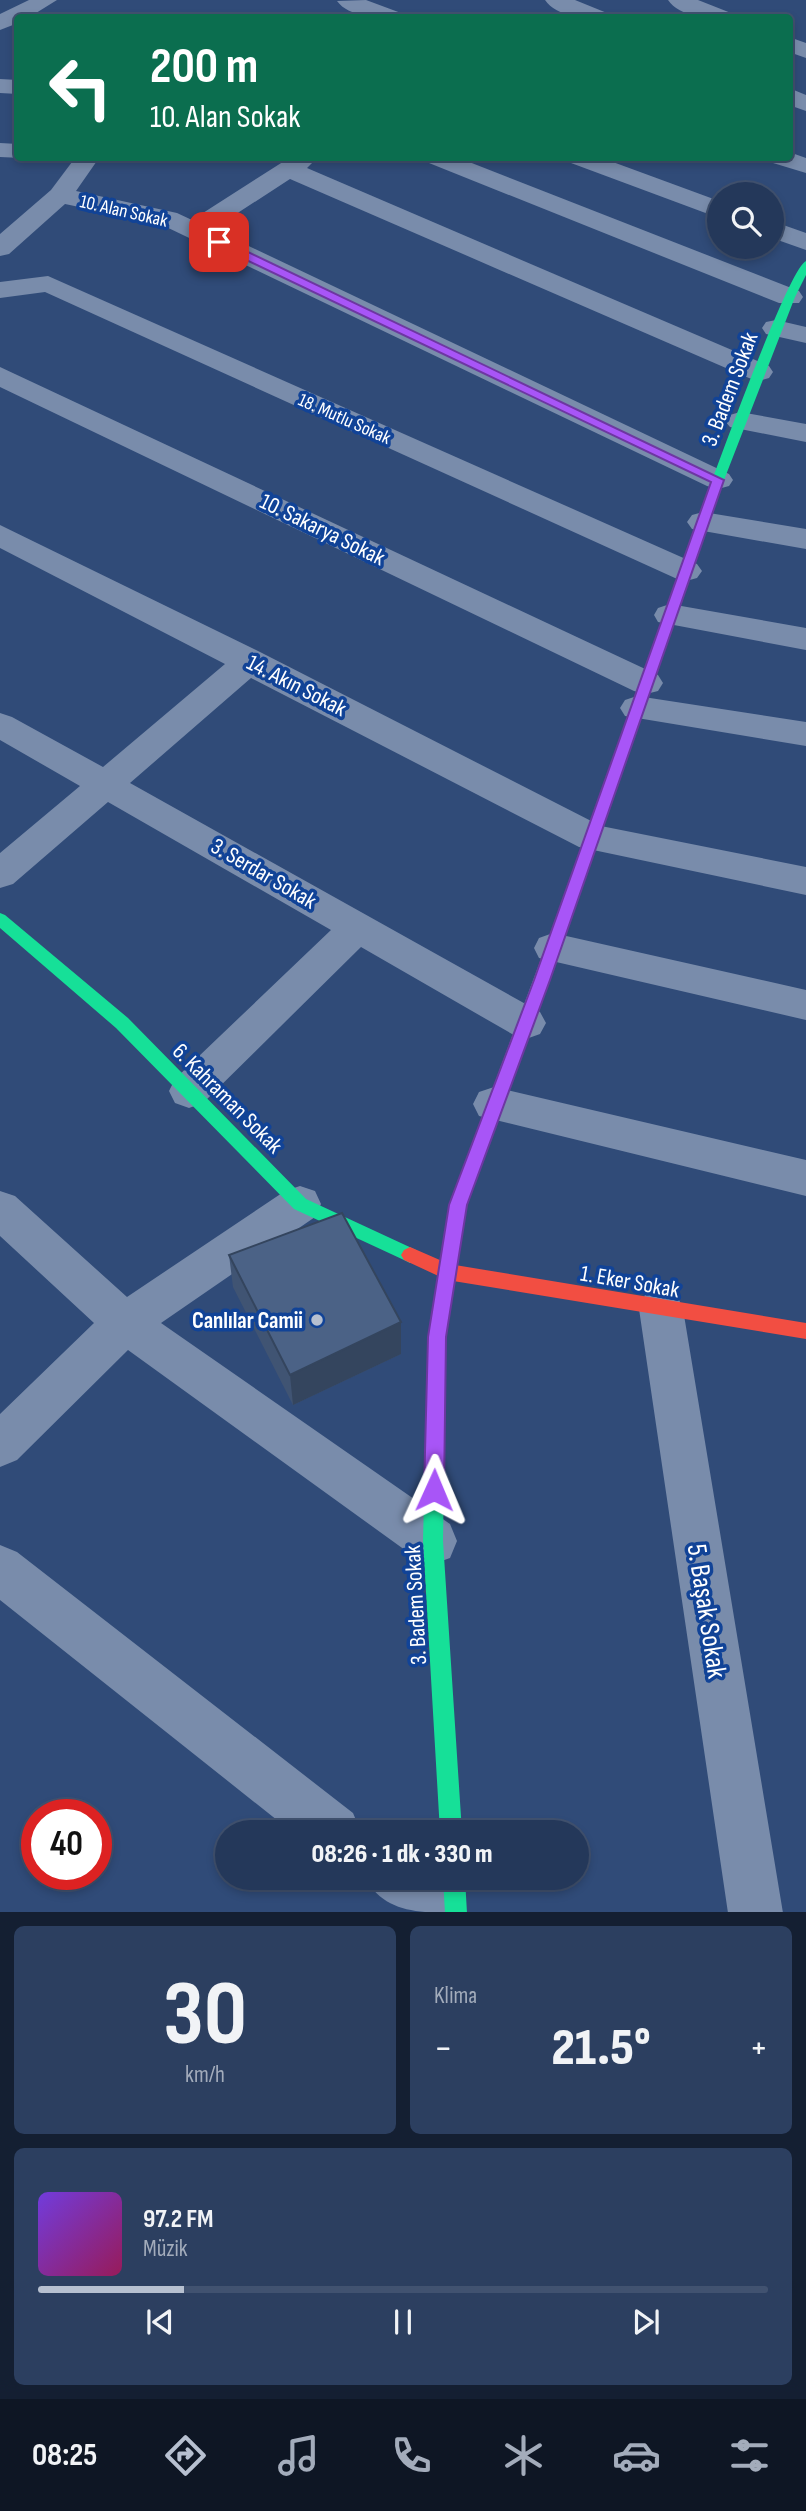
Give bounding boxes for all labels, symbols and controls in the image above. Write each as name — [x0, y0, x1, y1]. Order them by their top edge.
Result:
text: 200 m — [150, 38, 258, 97]
icon: left — [35, 42, 126, 133]
text: 10. Alan Sokak — [150, 98, 301, 137]
map controls — [707, 182, 784, 259]
button: search — [707, 182, 784, 259]
street label: 10. Alan Sokak — [78, 190, 171, 233]
pin — [189, 212, 249, 272]
icon: arrive — [200, 223, 238, 261]
street label: 3. Badem Sokak — [695, 328, 765, 450]
street label: 18. Mutlu Sokak — [295, 389, 395, 450]
street label: 10. Sakarya Sokak — [255, 488, 390, 572]
street label: 14. Akın Sokak — [242, 649, 351, 723]
street label: 3. Serdar Sokak — [206, 832, 322, 915]
street label: 6. Kahraman Sokak — [166, 1038, 288, 1160]
street label: 1. Eker Sokak — [578, 1260, 682, 1304]
place label: Canlılar Camii — [192, 1307, 303, 1335]
marker: Canlılar Camii — [309, 1312, 325, 1328]
position arrow — [397, 1453, 471, 1527]
street label: 5. Başak Sokak — [680, 1542, 733, 1681]
street label: 3. Badem Sokak — [399, 1544, 433, 1666]
speed limit sign: 40 — [21, 1799, 112, 1890]
text: 08:26 · 1 dk · 330 m — [311, 1839, 493, 1870]
text: 30 — [163, 1961, 247, 2070]
text: Klima — [434, 1982, 477, 2010]
text: 21.5° — [551, 2017, 651, 2080]
text: − — [434, 2026, 453, 2071]
text: + — [749, 2026, 768, 2071]
text: km/h — [185, 2061, 225, 2089]
text: 97.2 FM — [143, 2204, 213, 2235]
text: Müzik — [143, 2235, 188, 2263]
icon: previous — [141, 2303, 179, 2341]
icon: pause — [384, 2303, 422, 2341]
icon: next — [627, 2303, 665, 2341]
icon: directions — [161, 2431, 210, 2480]
icon: music — [274, 2431, 323, 2480]
icon: phone — [387, 2431, 436, 2480]
icon: climate — [499, 2431, 548, 2480]
icon: car — [612, 2431, 661, 2480]
icon: filters — [725, 2431, 774, 2480]
text: 08:25 — [32, 2436, 97, 2475]

